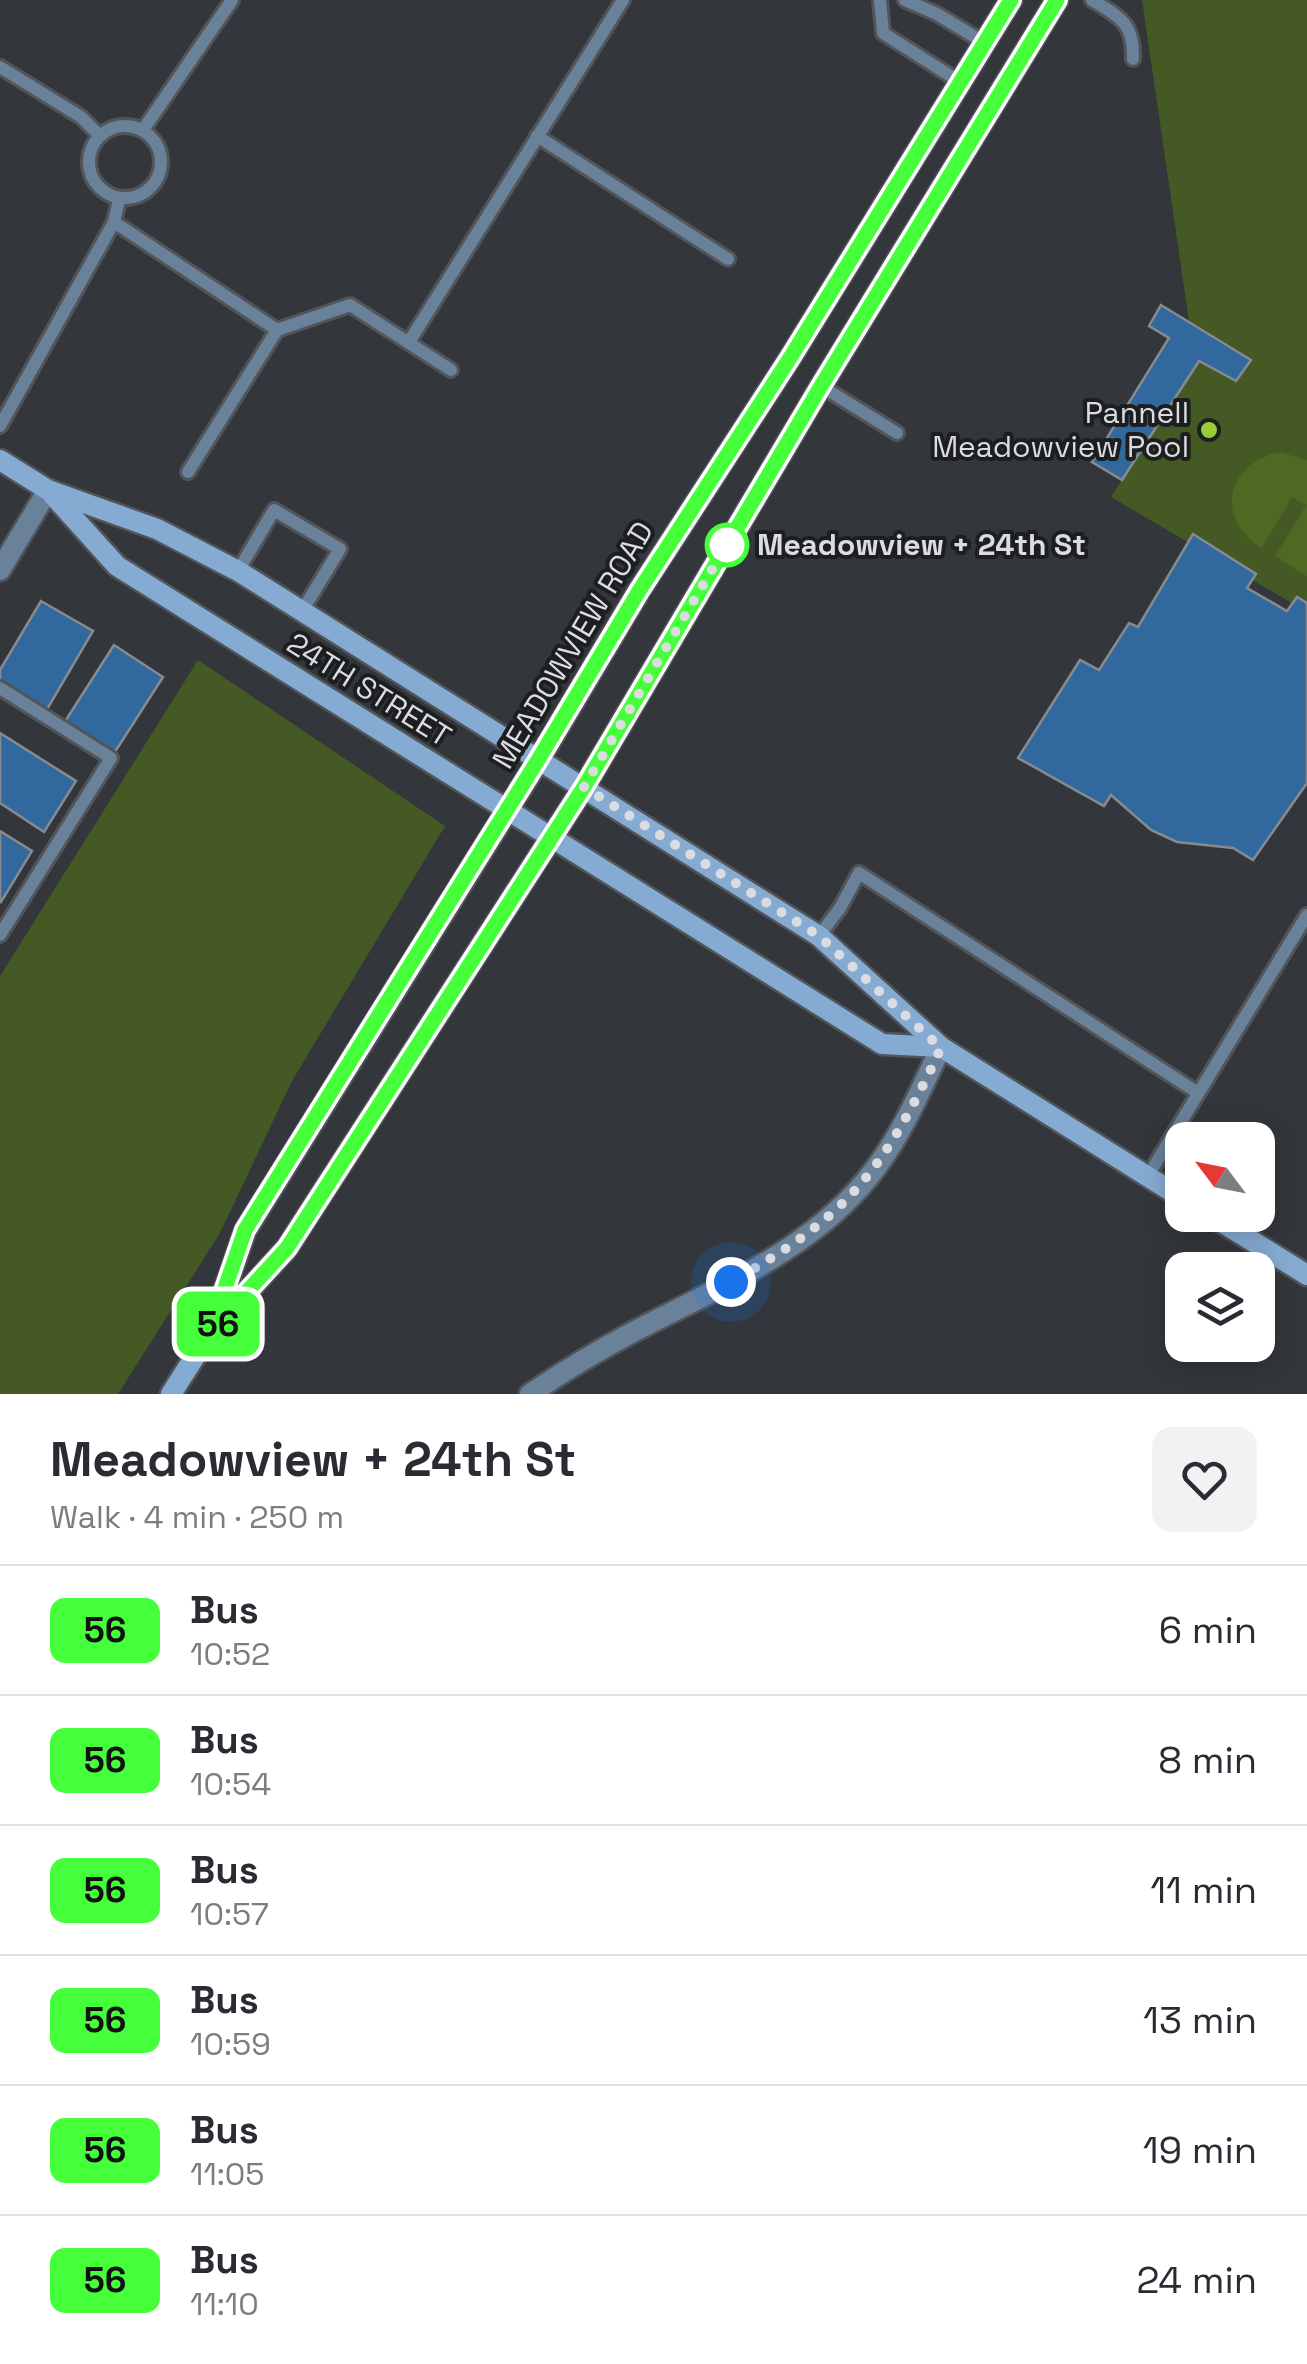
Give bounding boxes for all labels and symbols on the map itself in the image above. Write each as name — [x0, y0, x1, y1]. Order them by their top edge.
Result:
place label: Pannell Meadowview Pool — [932, 393, 1189, 466]
marker: Pannell Meadowview Pool — [1198, 419, 1220, 441]
street label: MEADOWVIEW ROAD — [483, 514, 662, 776]
marker: Meadowview + 24th St — [706, 524, 748, 566]
place label: Meadowview + 24th St — [757, 525, 1086, 564]
street label: 24TH STREET — [280, 624, 459, 756]
north arrow — [1165, 1122, 1275, 1232]
your location — [706, 1257, 756, 1307]
line badge: 56 — [173, 1292, 263, 1356]

